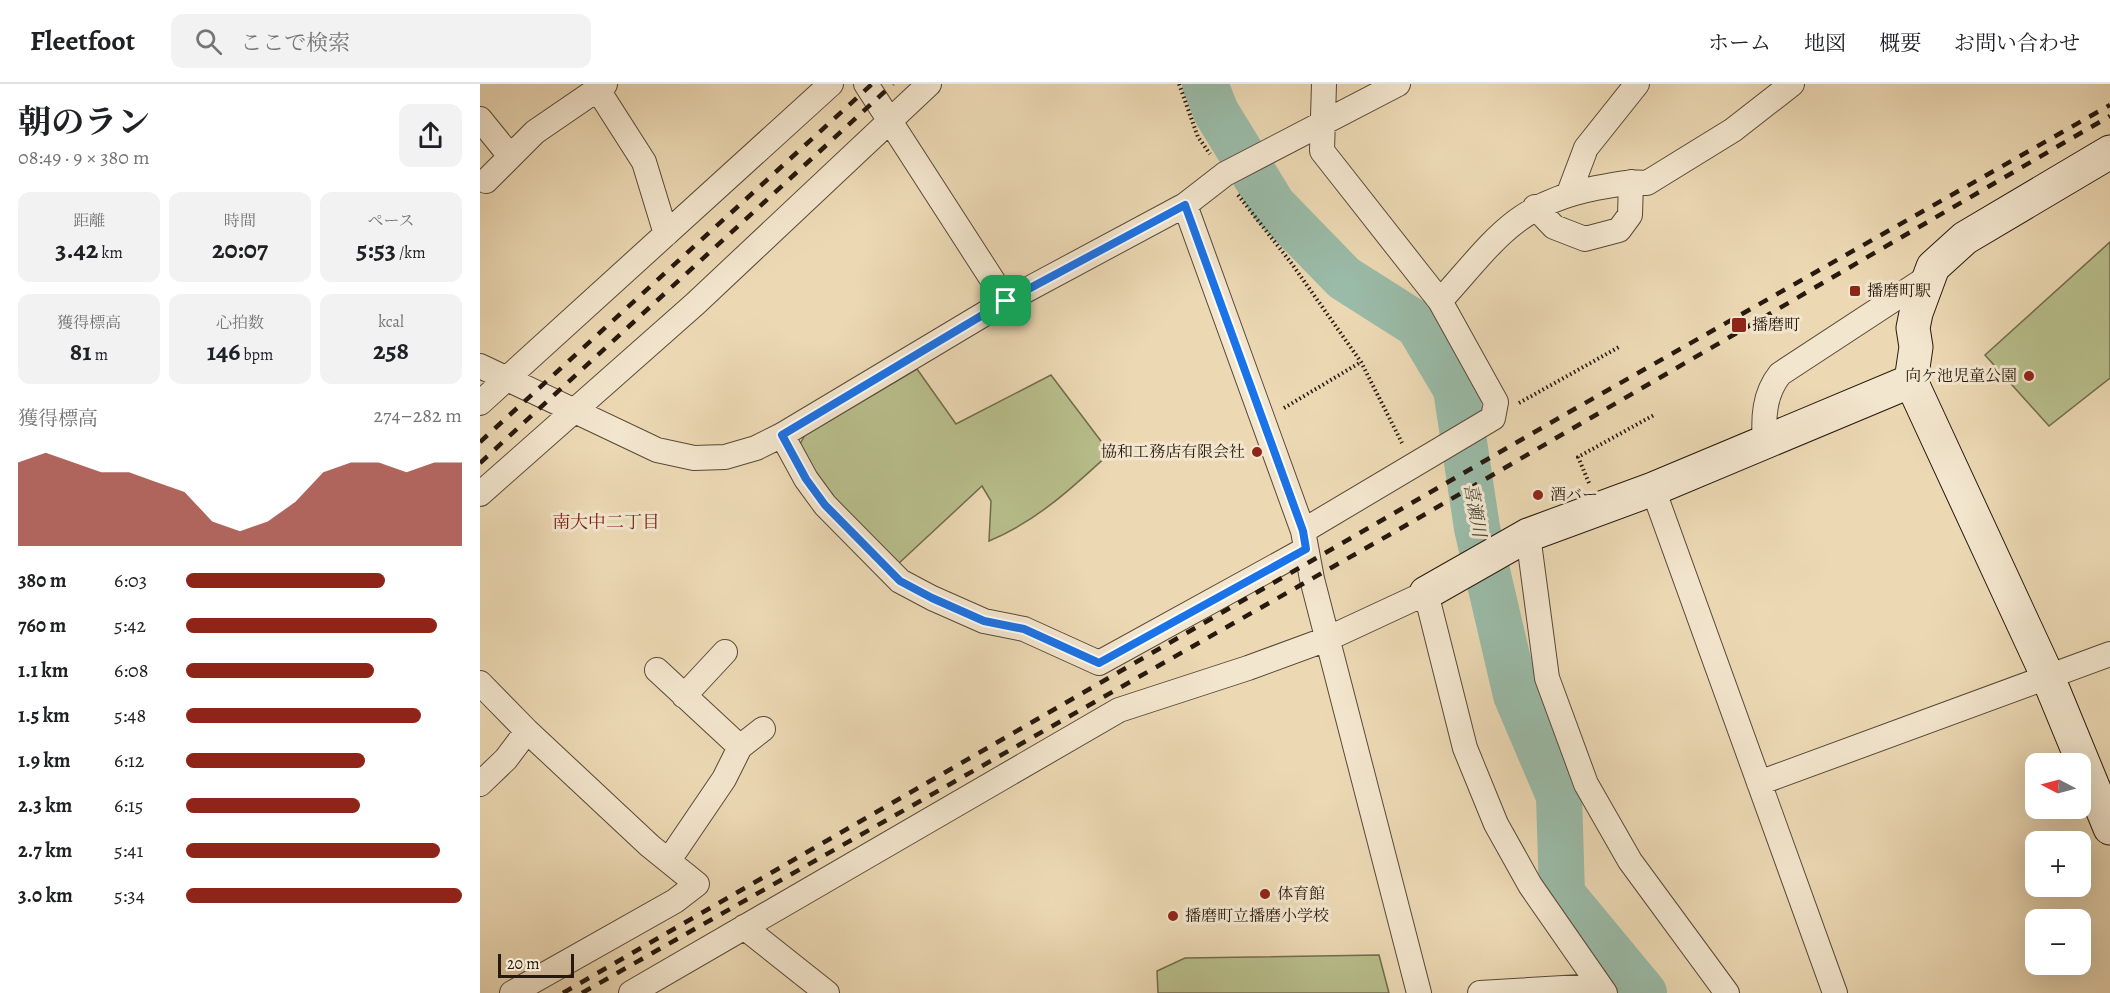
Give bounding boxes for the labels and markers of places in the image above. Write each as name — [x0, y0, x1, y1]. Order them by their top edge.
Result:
pin — [980, 275, 1031, 326]
place label: 播磨町駅 — [1867, 280, 1931, 302]
marker: 播磨町駅 — [1848, 284, 1862, 298]
place label: 播磨町 — [1752, 314, 1800, 336]
marker: 播磨町 — [1730, 316, 1748, 334]
place label: 向ケ池児童公園 — [1905, 365, 2017, 387]
marker: 向ケ池児童公園 — [2022, 369, 2036, 383]
place label: 協和工務店有限会社 — [1101, 441, 1245, 463]
marker: 協和工務店有限会社 — [1250, 445, 1264, 459]
place label: 酒バー — [1550, 484, 1598, 506]
marker: 酒バー — [1531, 488, 1545, 502]
place label: 体育館 — [1277, 883, 1325, 905]
marker: 体育館 — [1258, 887, 1272, 901]
place label: 播磨町立播磨小学校 — [1185, 905, 1329, 927]
marker: 播磨町立播磨小学校 — [1166, 909, 1180, 923]

